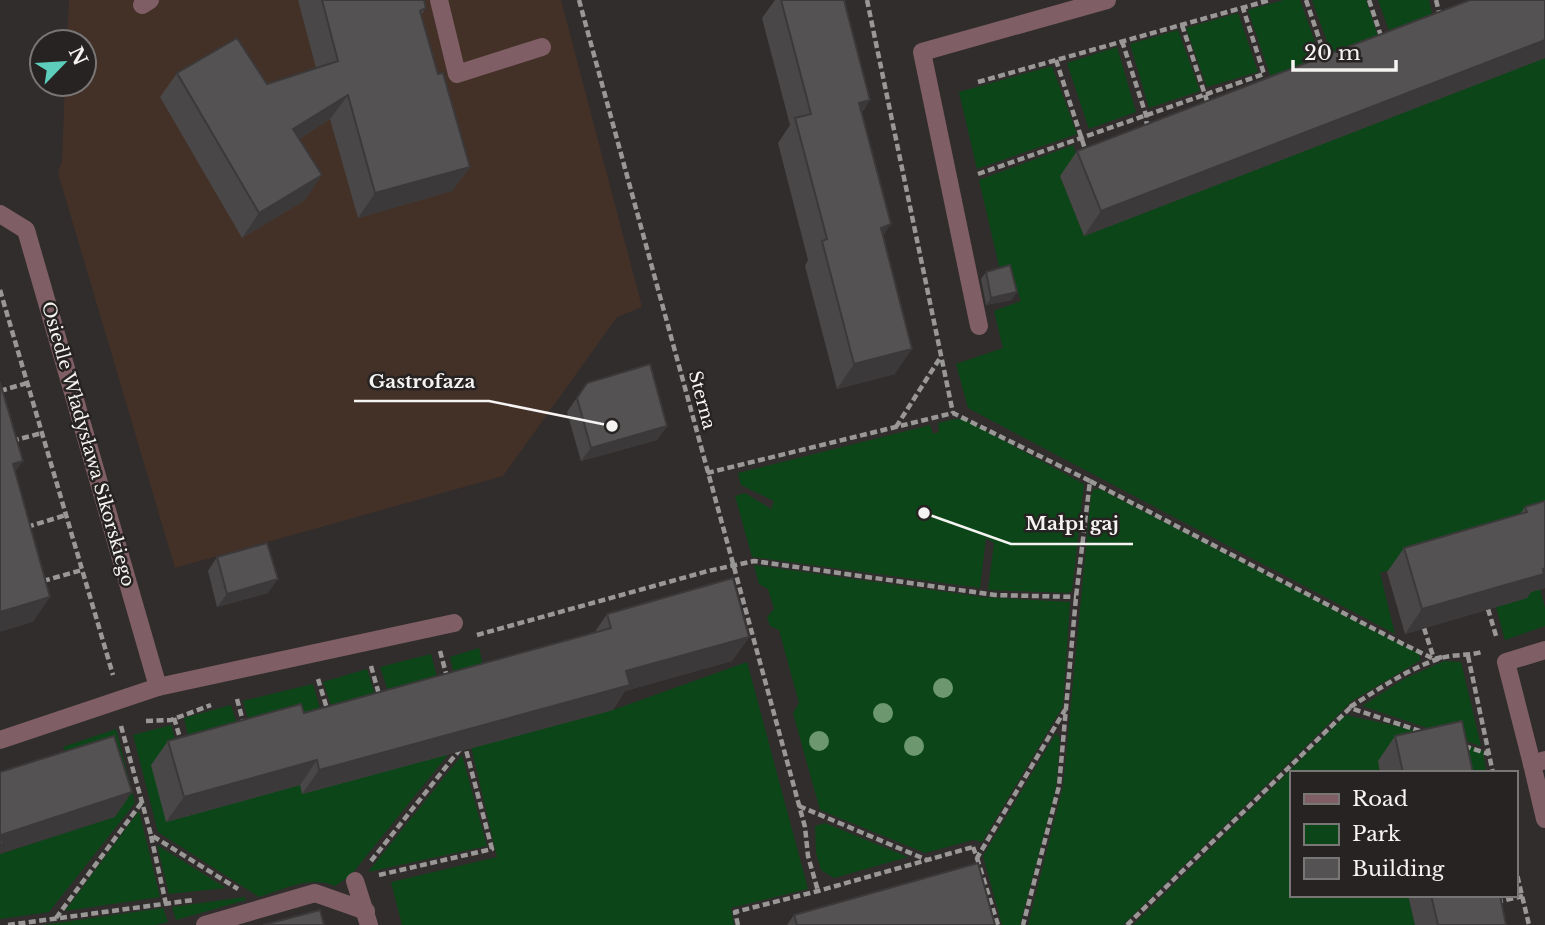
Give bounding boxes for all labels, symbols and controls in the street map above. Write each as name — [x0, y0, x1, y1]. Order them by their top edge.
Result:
north arrow — [28, 28, 98, 98]
scale bar — [1293, 28, 1396, 72]
text: 20 m — [1304, 40, 1361, 66]
text: N — [64, 43, 92, 69]
street label: Osiedle Władysława Sikorskiego — [37, 299, 139, 589]
callout: Gastrofaza — [354, 361, 489, 401]
street label: Sterna — [684, 368, 720, 432]
text: Gastrofaza — [369, 370, 475, 393]
callout: Małpi gaj — [1011, 504, 1133, 544]
text: Małpi gaj — [1025, 512, 1119, 535]
legend — [1290, 771, 1517, 897]
text: Road — [1352, 786, 1408, 812]
text: Park — [1352, 821, 1401, 847]
text: Building — [1352, 856, 1445, 882]

